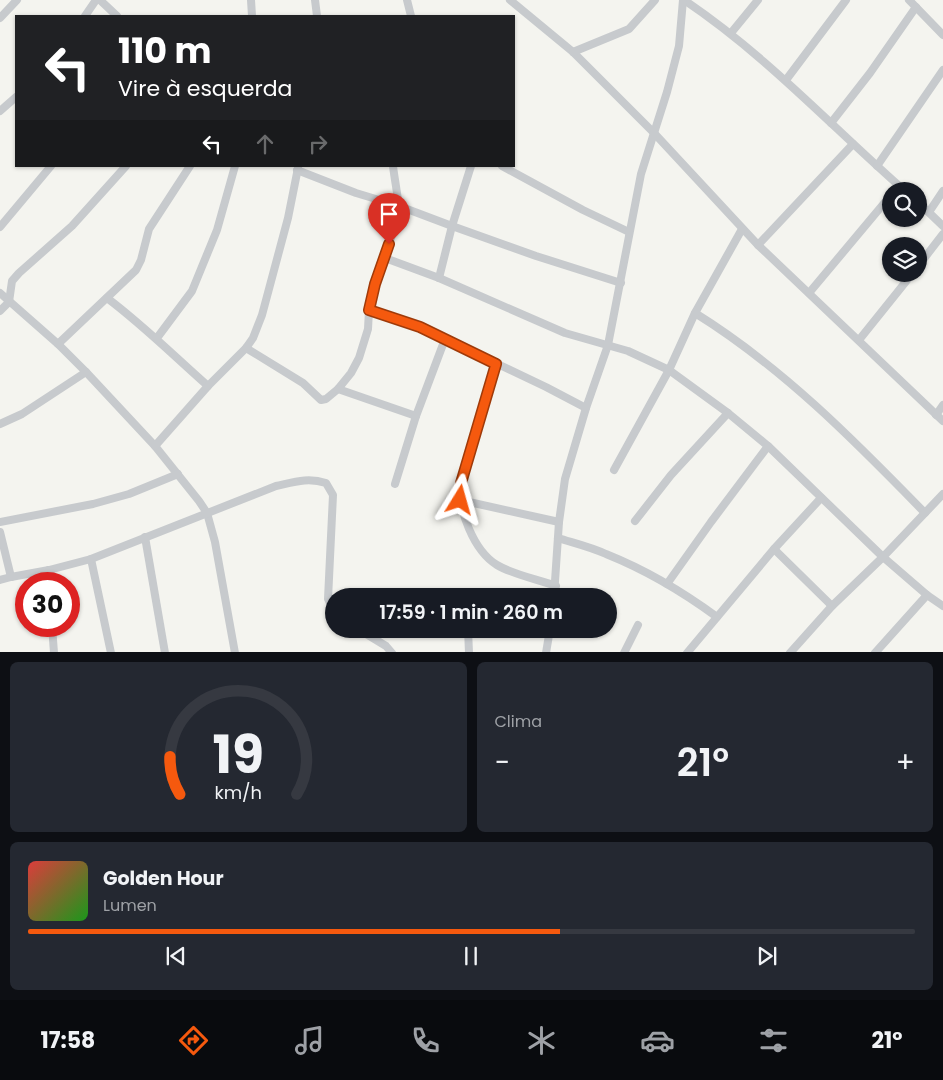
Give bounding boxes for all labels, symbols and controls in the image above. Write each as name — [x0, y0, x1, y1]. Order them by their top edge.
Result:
text: 110 m — [118, 26, 212, 75]
icon: left — [35, 35, 100, 100]
text: Vire à esquerda — [118, 73, 292, 104]
icon: left — [198, 130, 226, 158]
icon: ahead — [251, 130, 279, 158]
icon: right — [304, 130, 332, 158]
map controls — [882, 182, 927, 282]
button: search — [882, 182, 927, 227]
pin — [368, 193, 410, 244]
icon: arrive — [375, 200, 403, 228]
button: layers — [882, 237, 927, 282]
position arrow — [433, 473, 485, 525]
speed limit sign: 30 — [15, 572, 80, 637]
text: 17:59 · 1 min · 260 m — [379, 599, 563, 626]
text: Clima — [495, 710, 542, 733]
text: 19 — [212, 718, 264, 791]
text: 21° — [677, 736, 729, 789]
text: − — [495, 743, 510, 782]
text: + — [896, 743, 915, 782]
text: km/h — [214, 780, 262, 805]
text: Golden Hour — [103, 865, 224, 892]
text: Lumen — [103, 894, 157, 917]
icon: previous — [162, 942, 190, 970]
icon: pause — [457, 942, 485, 970]
icon: next — [753, 942, 781, 970]
icon: directions — [176, 1023, 211, 1058]
icon: music — [292, 1023, 327, 1058]
icon: phone — [408, 1023, 443, 1058]
icon: climate — [524, 1023, 559, 1058]
icon: car — [640, 1023, 675, 1058]
icon: filters — [756, 1023, 791, 1058]
text: 17:58 — [40, 1025, 95, 1056]
text: 21° — [871, 1025, 902, 1056]

